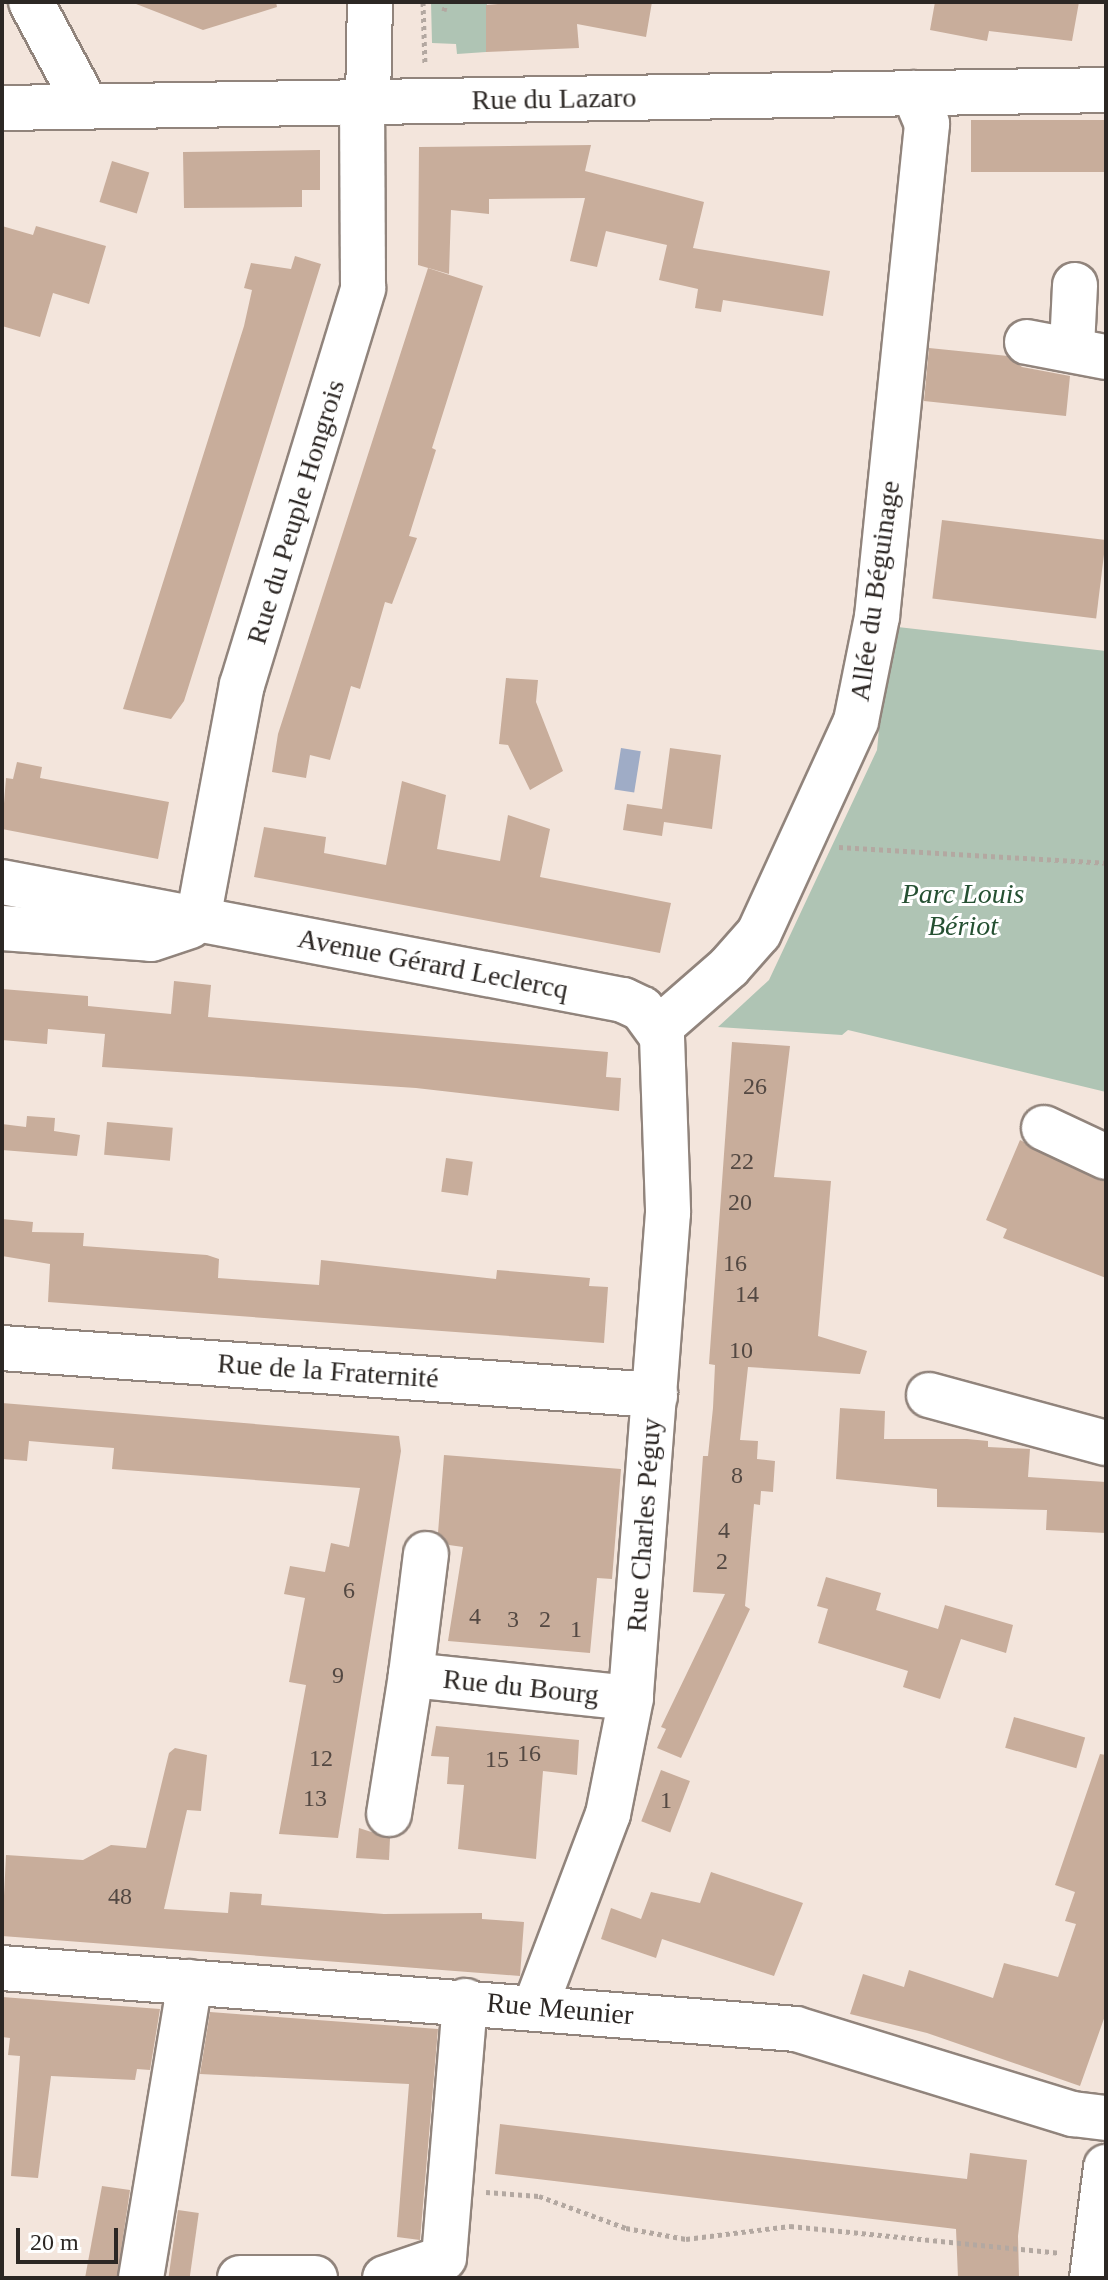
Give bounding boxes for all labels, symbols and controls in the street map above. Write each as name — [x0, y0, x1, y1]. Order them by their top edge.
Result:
street label: Rue du Lazaro — [471, 81, 637, 117]
street label: Rue du Peuple Hongrois — [240, 376, 352, 648]
street label: Allée du Béguinage — [843, 479, 907, 703]
park label: Parc Louis Bériot — [902, 877, 1024, 943]
street label: Avenue Gérard Leclercq — [295, 921, 571, 1007]
house number: 26 — [743, 1073, 767, 1101]
house number: 22 — [730, 1148, 754, 1176]
house number: 20 — [728, 1189, 752, 1217]
house number: 16 — [723, 1250, 747, 1278]
house number: 14 — [735, 1281, 759, 1309]
house number: 10 — [729, 1337, 753, 1365]
street label: Rue de la Fraternité — [216, 1347, 440, 1395]
street label: Rue Charles Péguy — [620, 1417, 668, 1633]
house number: 8 — [731, 1462, 743, 1490]
house number: 4 — [718, 1517, 730, 1545]
house number: 2 — [716, 1548, 728, 1576]
house number: 6 — [343, 1577, 355, 1605]
house number: 4 — [469, 1603, 481, 1631]
house number: 3 — [507, 1606, 519, 1634]
house number: 2 — [539, 1606, 551, 1634]
house number: 1 — [570, 1616, 582, 1644]
house number: 9 — [332, 1662, 344, 1690]
street label: Rue du Bourg — [441, 1662, 601, 1712]
house number: 16 — [517, 1740, 541, 1768]
house number: 12 — [309, 1745, 333, 1773]
house number: 15 — [485, 1746, 509, 1774]
house number: 13 — [303, 1785, 327, 1813]
house number: 1 — [660, 1787, 672, 1815]
house number: 48 — [108, 1883, 132, 1911]
street label: Rue Meunier — [485, 1986, 635, 2032]
scale bar — [20, 2212, 122, 2262]
text: 20 m — [30, 2229, 79, 2255]

